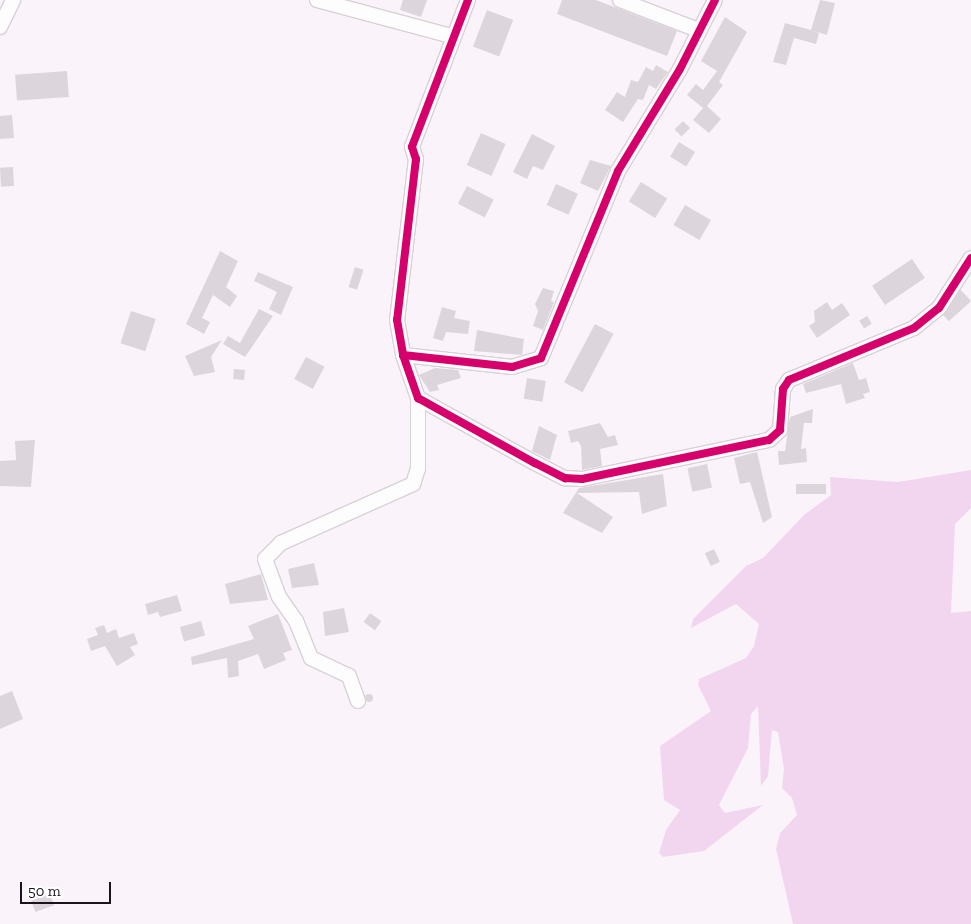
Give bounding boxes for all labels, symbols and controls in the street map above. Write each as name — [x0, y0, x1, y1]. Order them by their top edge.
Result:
scale bar — [22, 872, 114, 904]
text: 50 m — [28, 882, 61, 900]

